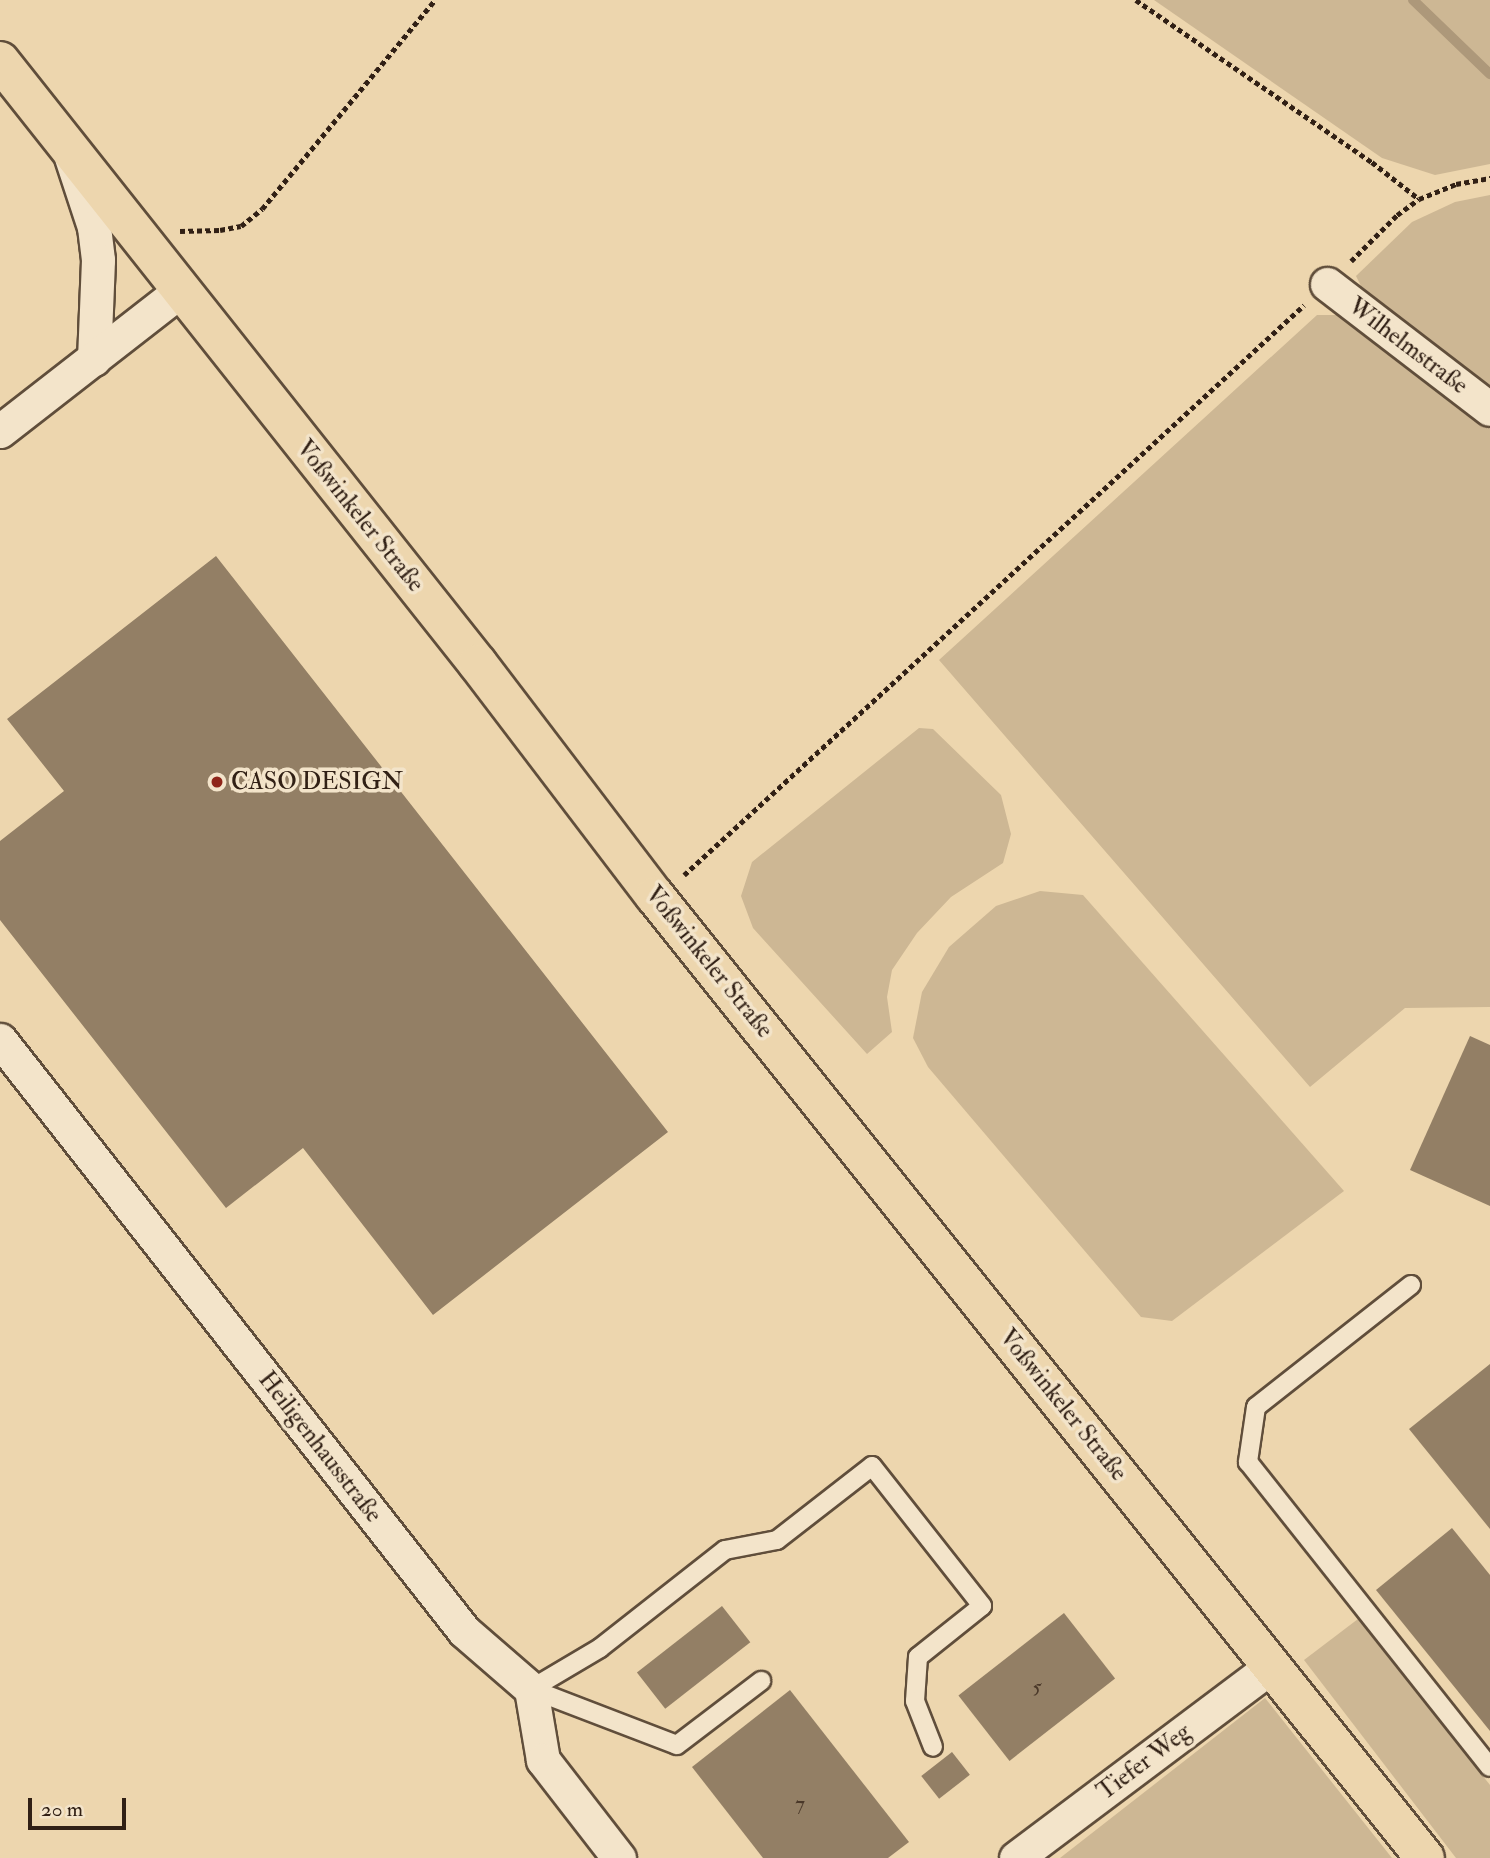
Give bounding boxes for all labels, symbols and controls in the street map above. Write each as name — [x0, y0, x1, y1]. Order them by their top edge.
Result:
street label: Wilhelmstraße — [1343, 292, 1473, 400]
street label: Voßwinkeler Straße — [290, 434, 430, 598]
place label: CASO DESIGN — [231, 768, 403, 796]
marker: CASO DESIGN — [209, 774, 225, 790]
street label: Voßwinkeler Straße — [639, 880, 779, 1044]
street label: Voßwinkeler Straße — [993, 1323, 1133, 1487]
street label: Heiligenhausstraße — [252, 1366, 388, 1528]
house number: 5 — [1032, 1674, 1042, 1700]
street label: Tiefer Weg — [1092, 1718, 1196, 1806]
scale bar — [32, 1784, 130, 1828]
house number: 7 — [795, 1791, 805, 1817]
text: 20 m — [41, 1796, 83, 1823]

